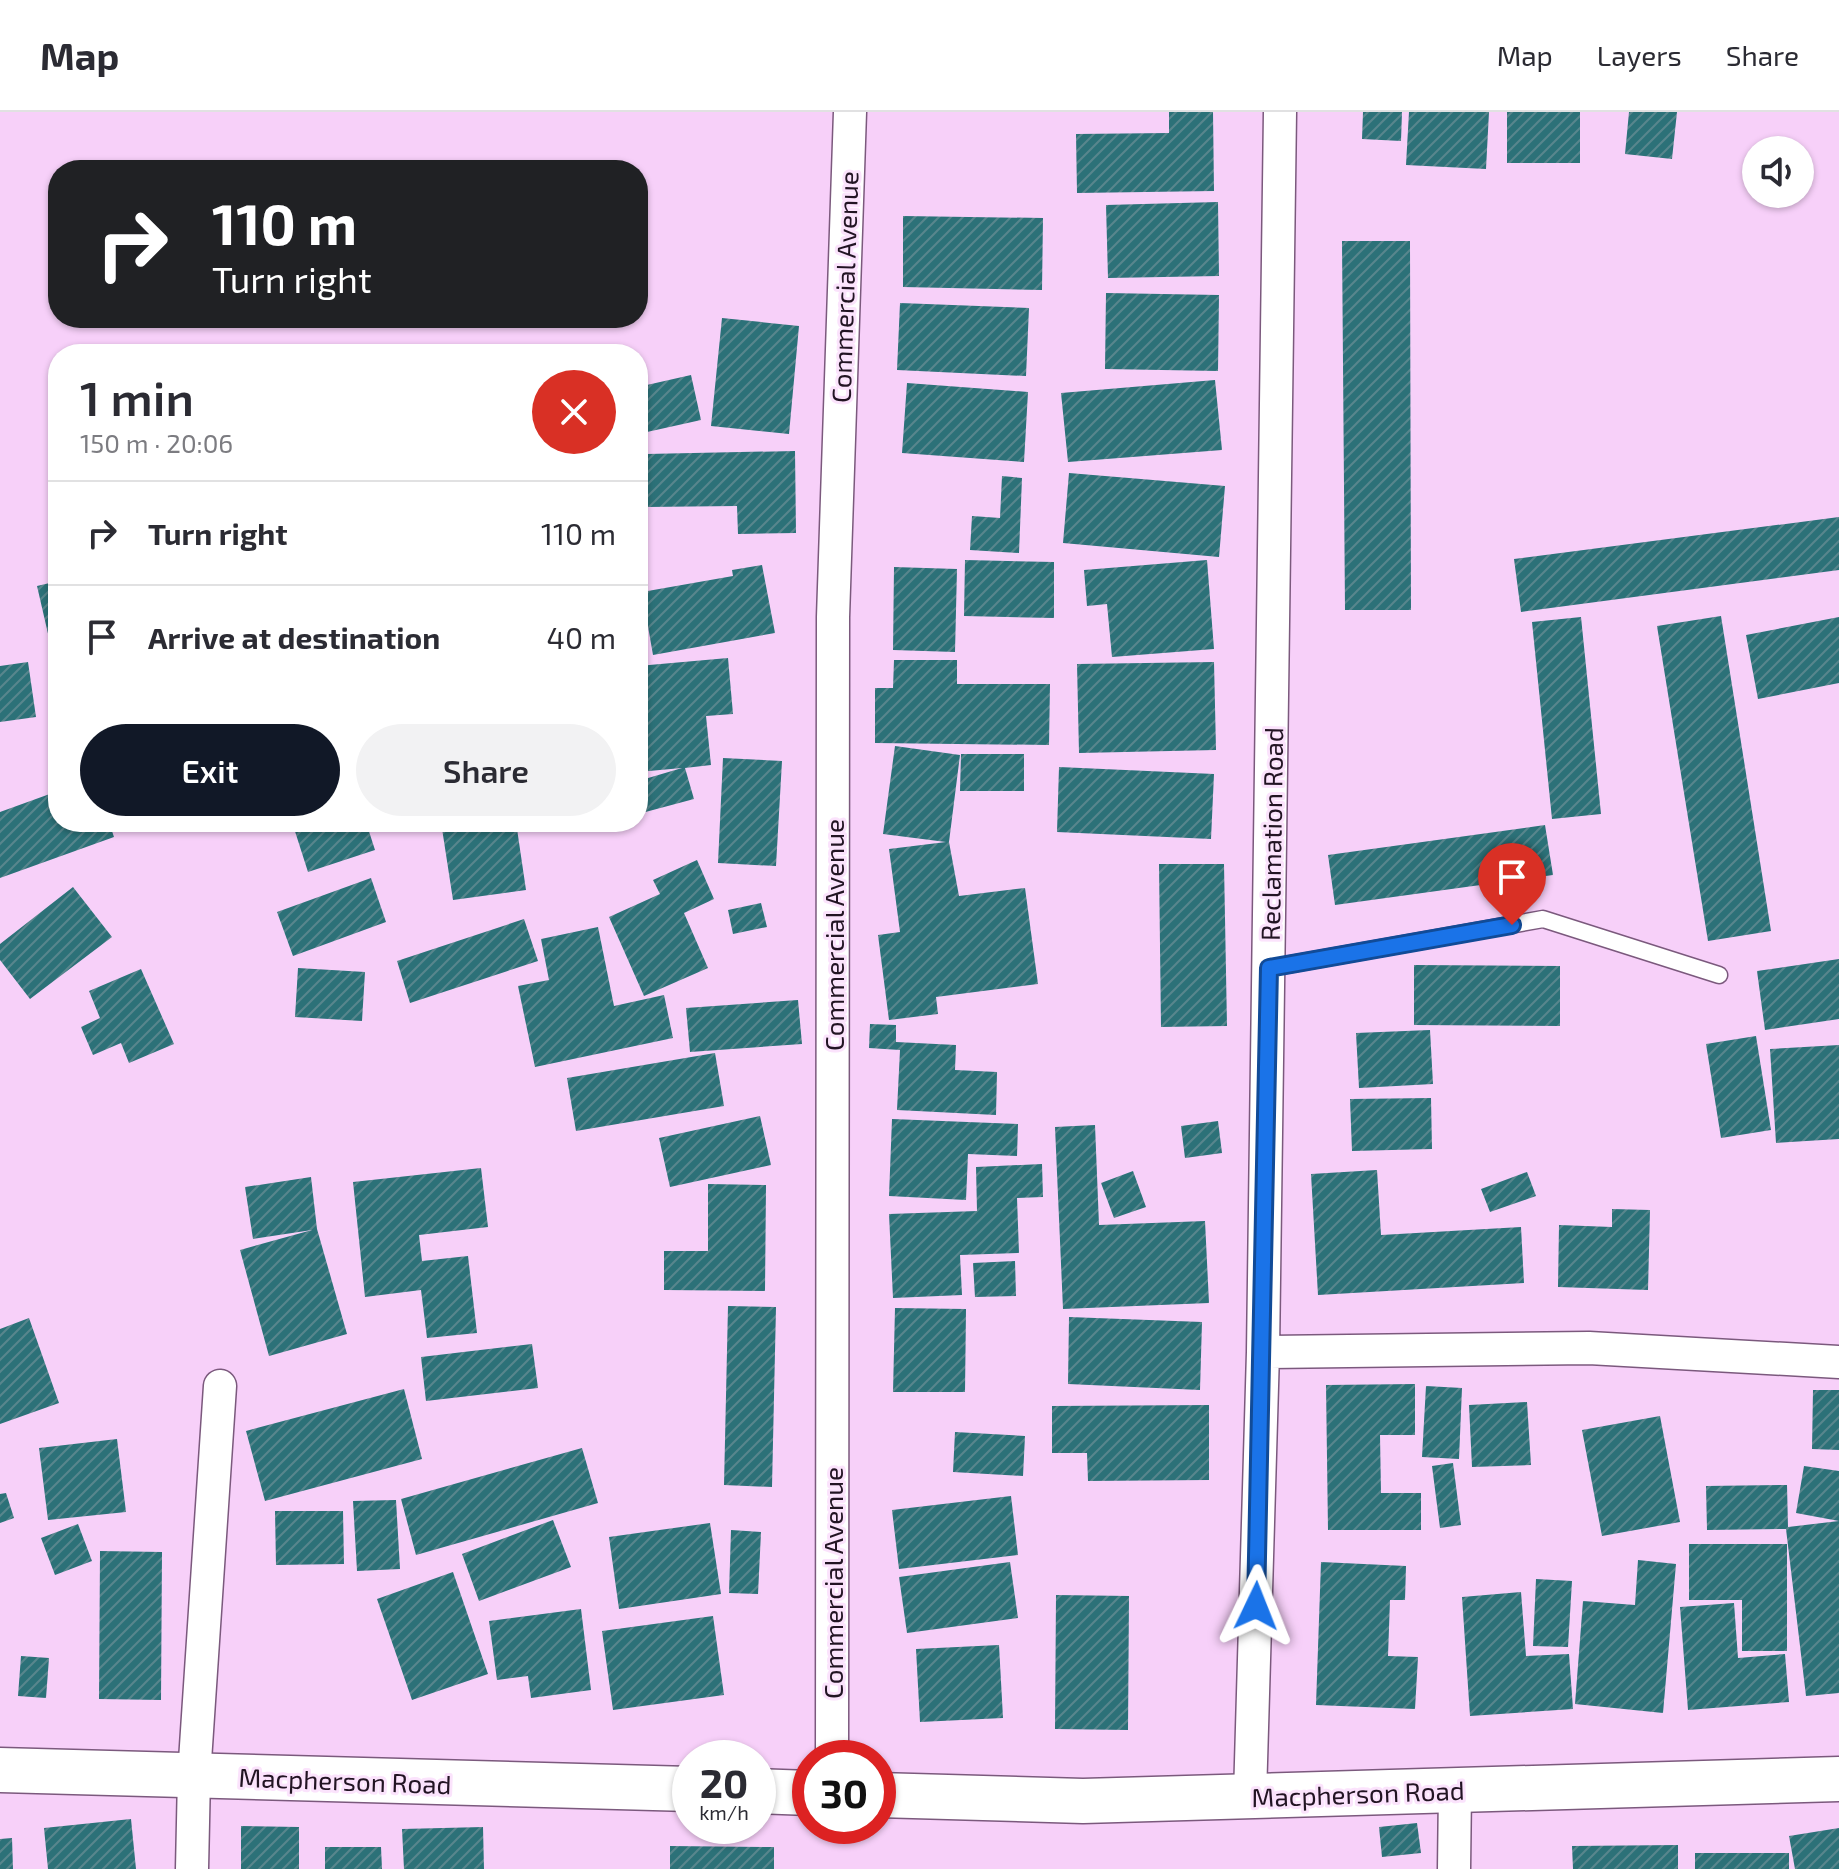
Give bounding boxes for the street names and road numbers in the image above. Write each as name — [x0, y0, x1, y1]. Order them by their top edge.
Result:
street label: Commercial Avenue — [824, 171, 864, 403]
street label: Reclamation Road — [1254, 727, 1288, 941]
street label: Commercial Avenue — [818, 819, 849, 1051]
street label: Commercial Avenue — [817, 1467, 848, 1699]
street label: Macpherson Road — [238, 1761, 452, 1799]
street label: Macpherson Road — [1251, 1774, 1465, 1812]

